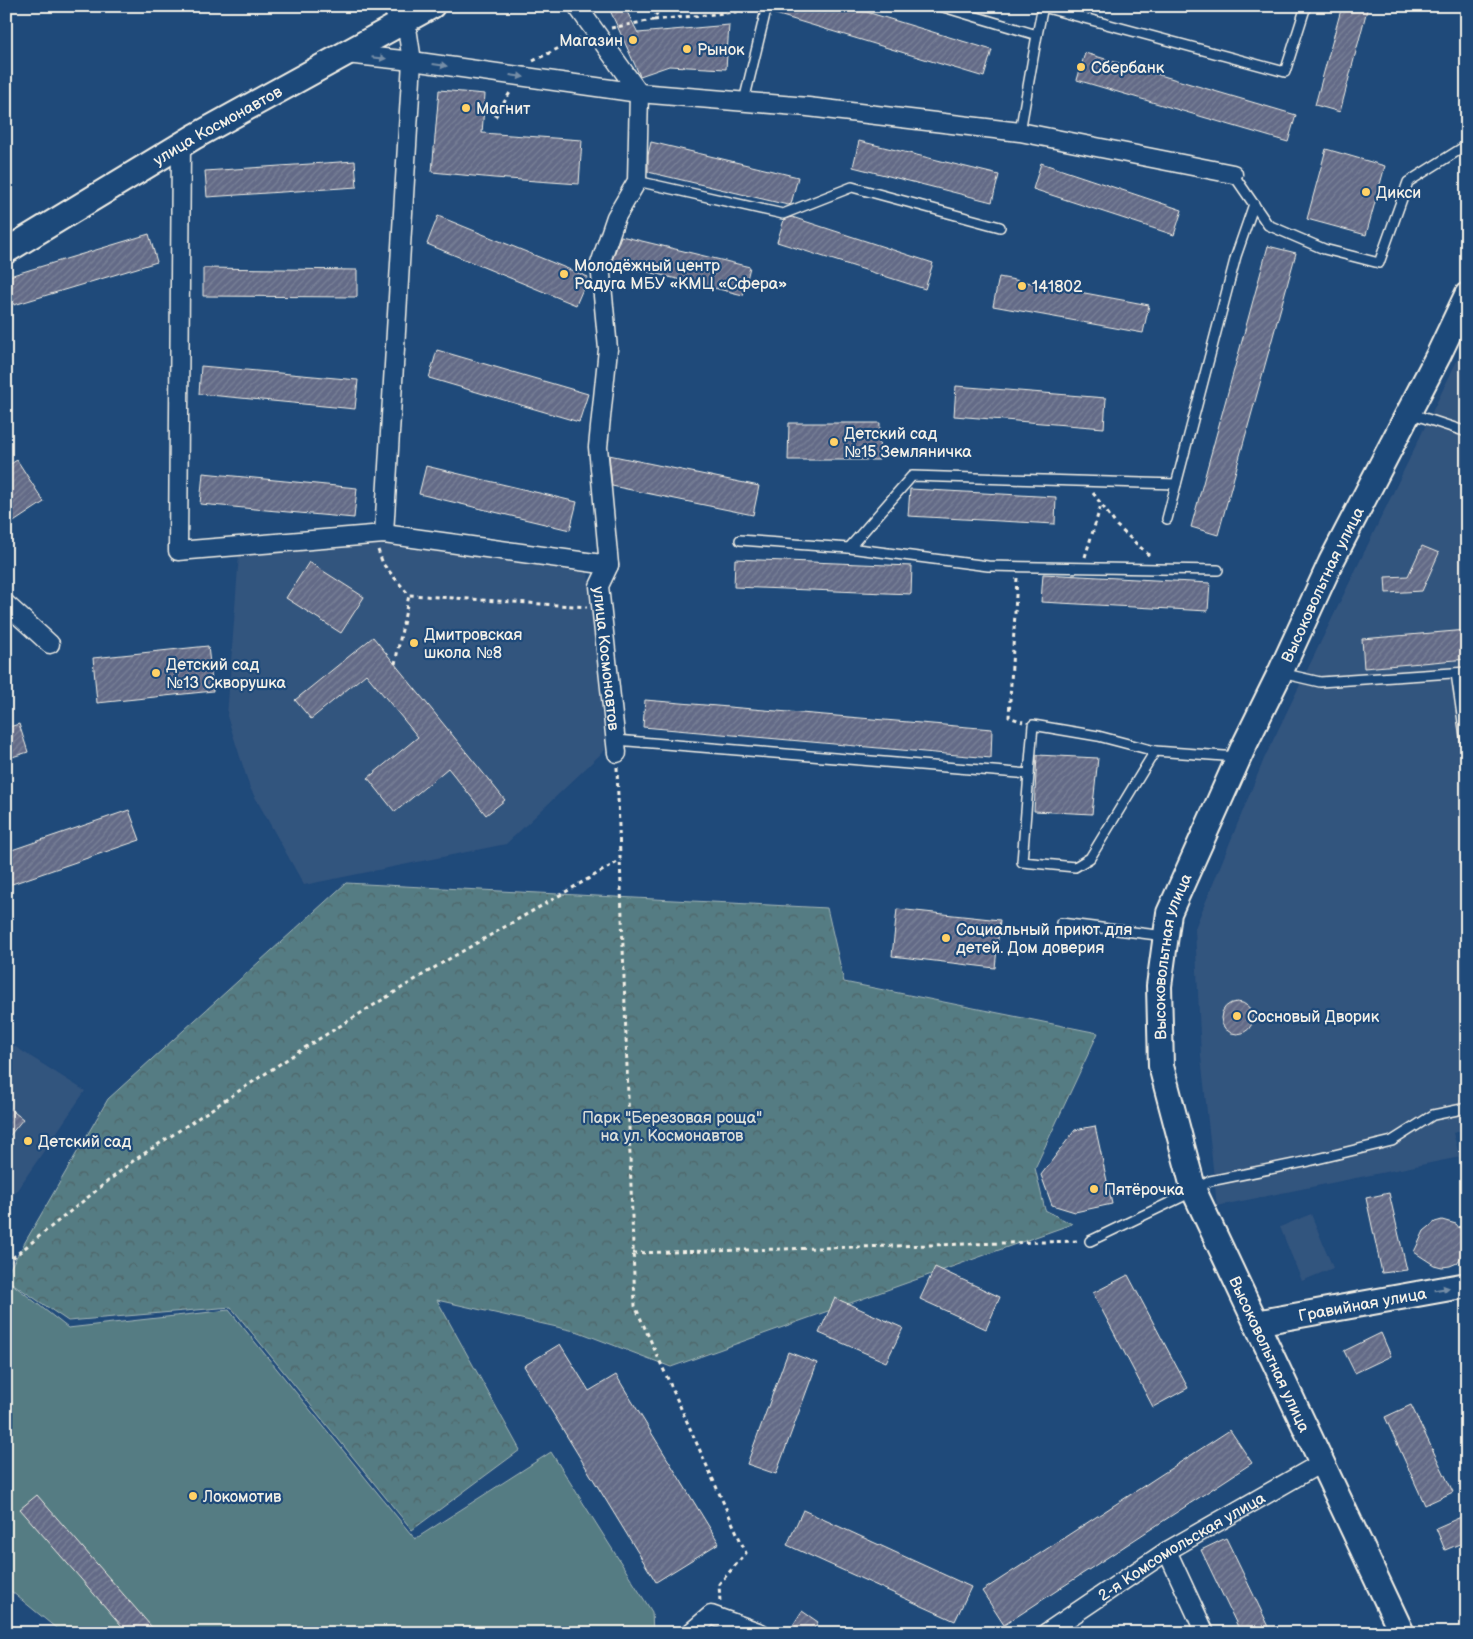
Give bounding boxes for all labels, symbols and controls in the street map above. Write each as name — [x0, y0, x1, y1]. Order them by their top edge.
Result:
place label: Магазин — [559, 32, 623, 51]
marker: Магазин — [627, 34, 639, 46]
place label: Рынок — [697, 41, 745, 60]
marker: Рынок — [681, 43, 693, 55]
one-way arrow — [371, 54, 387, 62]
place label: Сбербанк — [1091, 59, 1165, 78]
one-way arrow — [433, 61, 449, 69]
marker: Сбербанк — [1075, 61, 1087, 73]
one-way arrow — [509, 73, 525, 81]
street label: улица Космонавтов — [150, 82, 286, 170]
place label: Магнит — [476, 100, 531, 119]
marker: Магнит — [460, 102, 472, 114]
place label: Дикси — [1376, 184, 1421, 203]
marker: Дикси — [1360, 186, 1372, 198]
place label: Молодёжный центр Радуга МБУ «КМЦ «Сфера» — [574, 257, 787, 294]
marker: Молодёжный центр Радуга МБУ «КМЦ «Сфера» — [558, 268, 570, 280]
place label: 141802 — [1032, 278, 1083, 297]
marker: 141802 — [1016, 280, 1028, 292]
place label: Детский сад №15 Земляничка — [844, 425, 972, 462]
marker: Детский сад №15 Земляничка — [828, 436, 840, 448]
street label: Высоковольтная улица — [1278, 504, 1369, 666]
street label: улица Космонавтов — [588, 585, 623, 732]
place label: Дмитровская школа №8 — [424, 626, 523, 663]
marker: Дмитровская школа №8 — [408, 637, 420, 649]
place label: Детский сад №13 Скворушка — [166, 656, 287, 693]
marker: Детский сад №13 Скворушка — [150, 667, 162, 679]
street label: Высоковольтная улица — [1151, 870, 1197, 1040]
place label: Социальный приют для детей. Дом доверия — [956, 921, 1132, 958]
marker: Социальный приют для детей. Дом доверия — [940, 932, 952, 944]
place label: Сосновый Дворик — [1247, 1008, 1380, 1027]
marker: Сосновый Дворик — [1231, 1010, 1243, 1022]
park label: Парк "Березовая роща" на ул. Космонавтов — [582, 1109, 762, 1146]
place label: Детский сад — [38, 1133, 131, 1152]
marker: Детский сад — [22, 1135, 34, 1147]
place label: Пятёрочка — [1104, 1181, 1185, 1200]
marker: Пятёрочка — [1088, 1183, 1100, 1195]
street label: Высоковольтная улица — [1224, 1274, 1313, 1436]
street label: Гравийная улица — [1297, 1284, 1429, 1326]
one-way arrow — [1435, 1285, 1451, 1293]
place label: Локомотив — [202, 1488, 282, 1507]
street label: 2-я Комсомольская улица — [1095, 1489, 1270, 1606]
marker: Локомотив — [187, 1490, 199, 1502]

